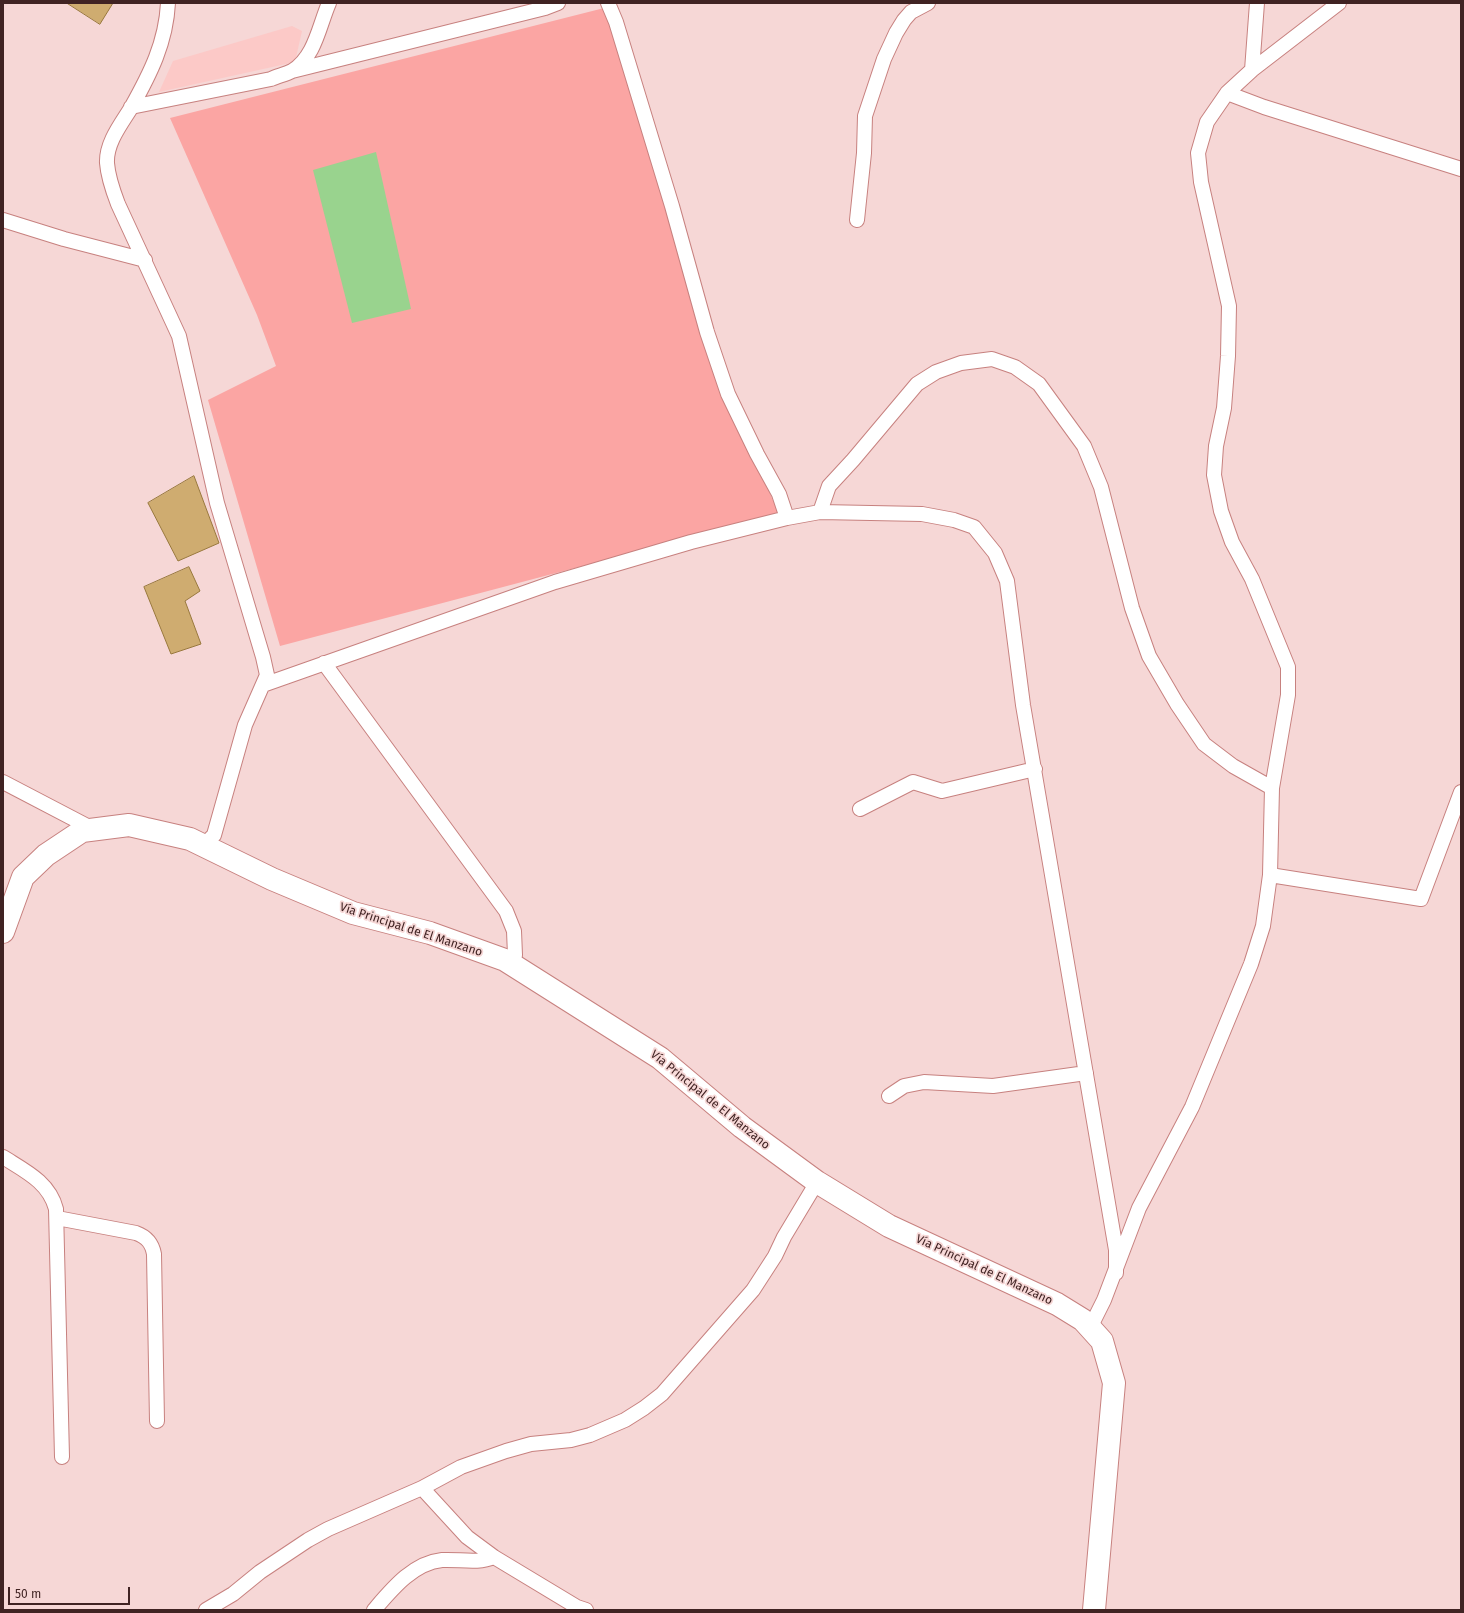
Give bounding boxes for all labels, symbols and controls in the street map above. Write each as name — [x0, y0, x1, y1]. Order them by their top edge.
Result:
street label: Vía Principal de El Manzano — [338, 900, 484, 960]
street label: Vía Principal de El Manzano — [647, 1047, 773, 1153]
street label: Vía Principal de El Manzano — [913, 1232, 1055, 1308]
scale bar — [10, 1579, 132, 1605]
text: 50 m — [15, 1587, 41, 1601]

